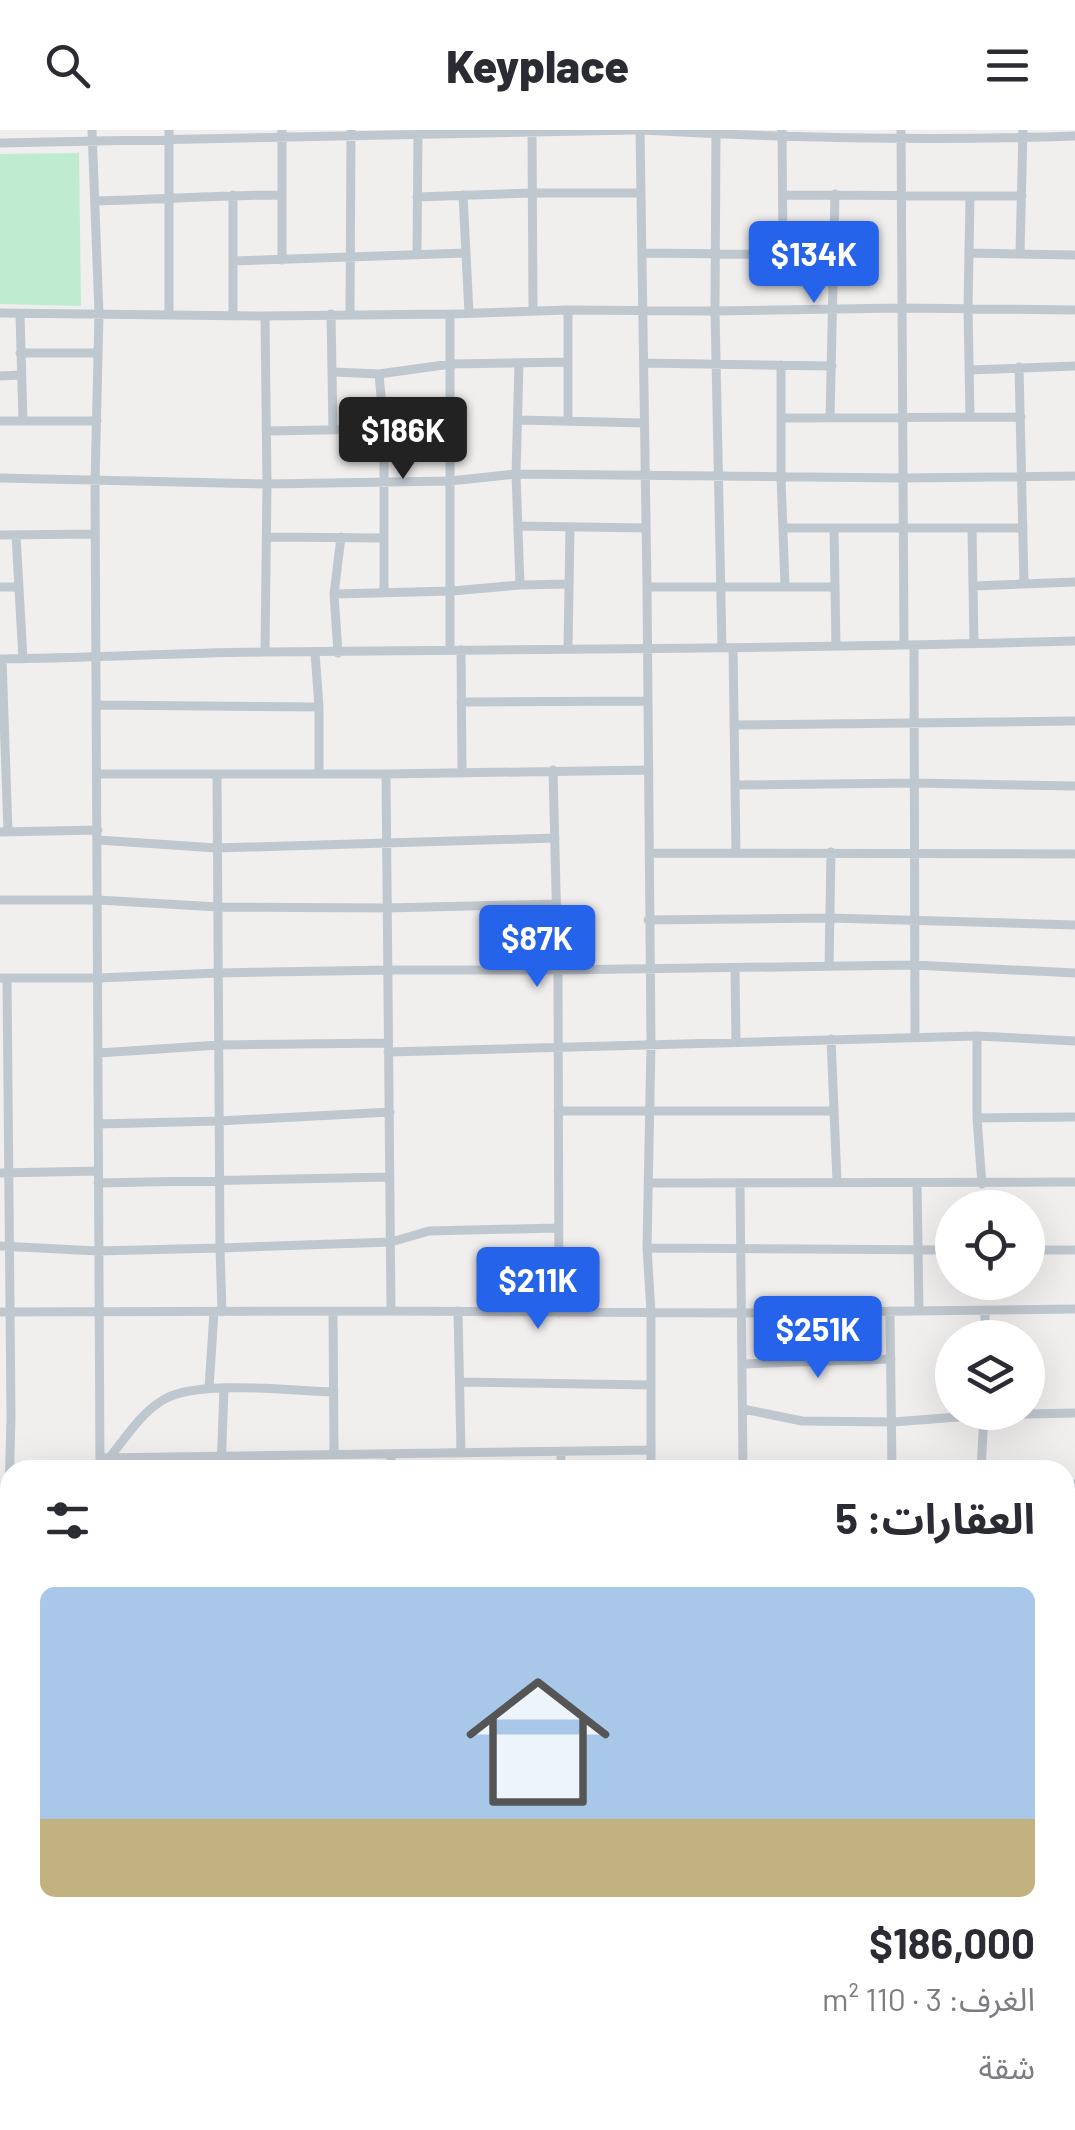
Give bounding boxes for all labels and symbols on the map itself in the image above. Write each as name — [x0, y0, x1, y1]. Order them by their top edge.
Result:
pin: $134K — [744, 221, 884, 306]
pin: $186K — [333, 397, 473, 482]
pin: $87K — [478, 905, 596, 990]
pin: $211K — [468, 1247, 608, 1332]
pin: $251K — [748, 1296, 888, 1381]

